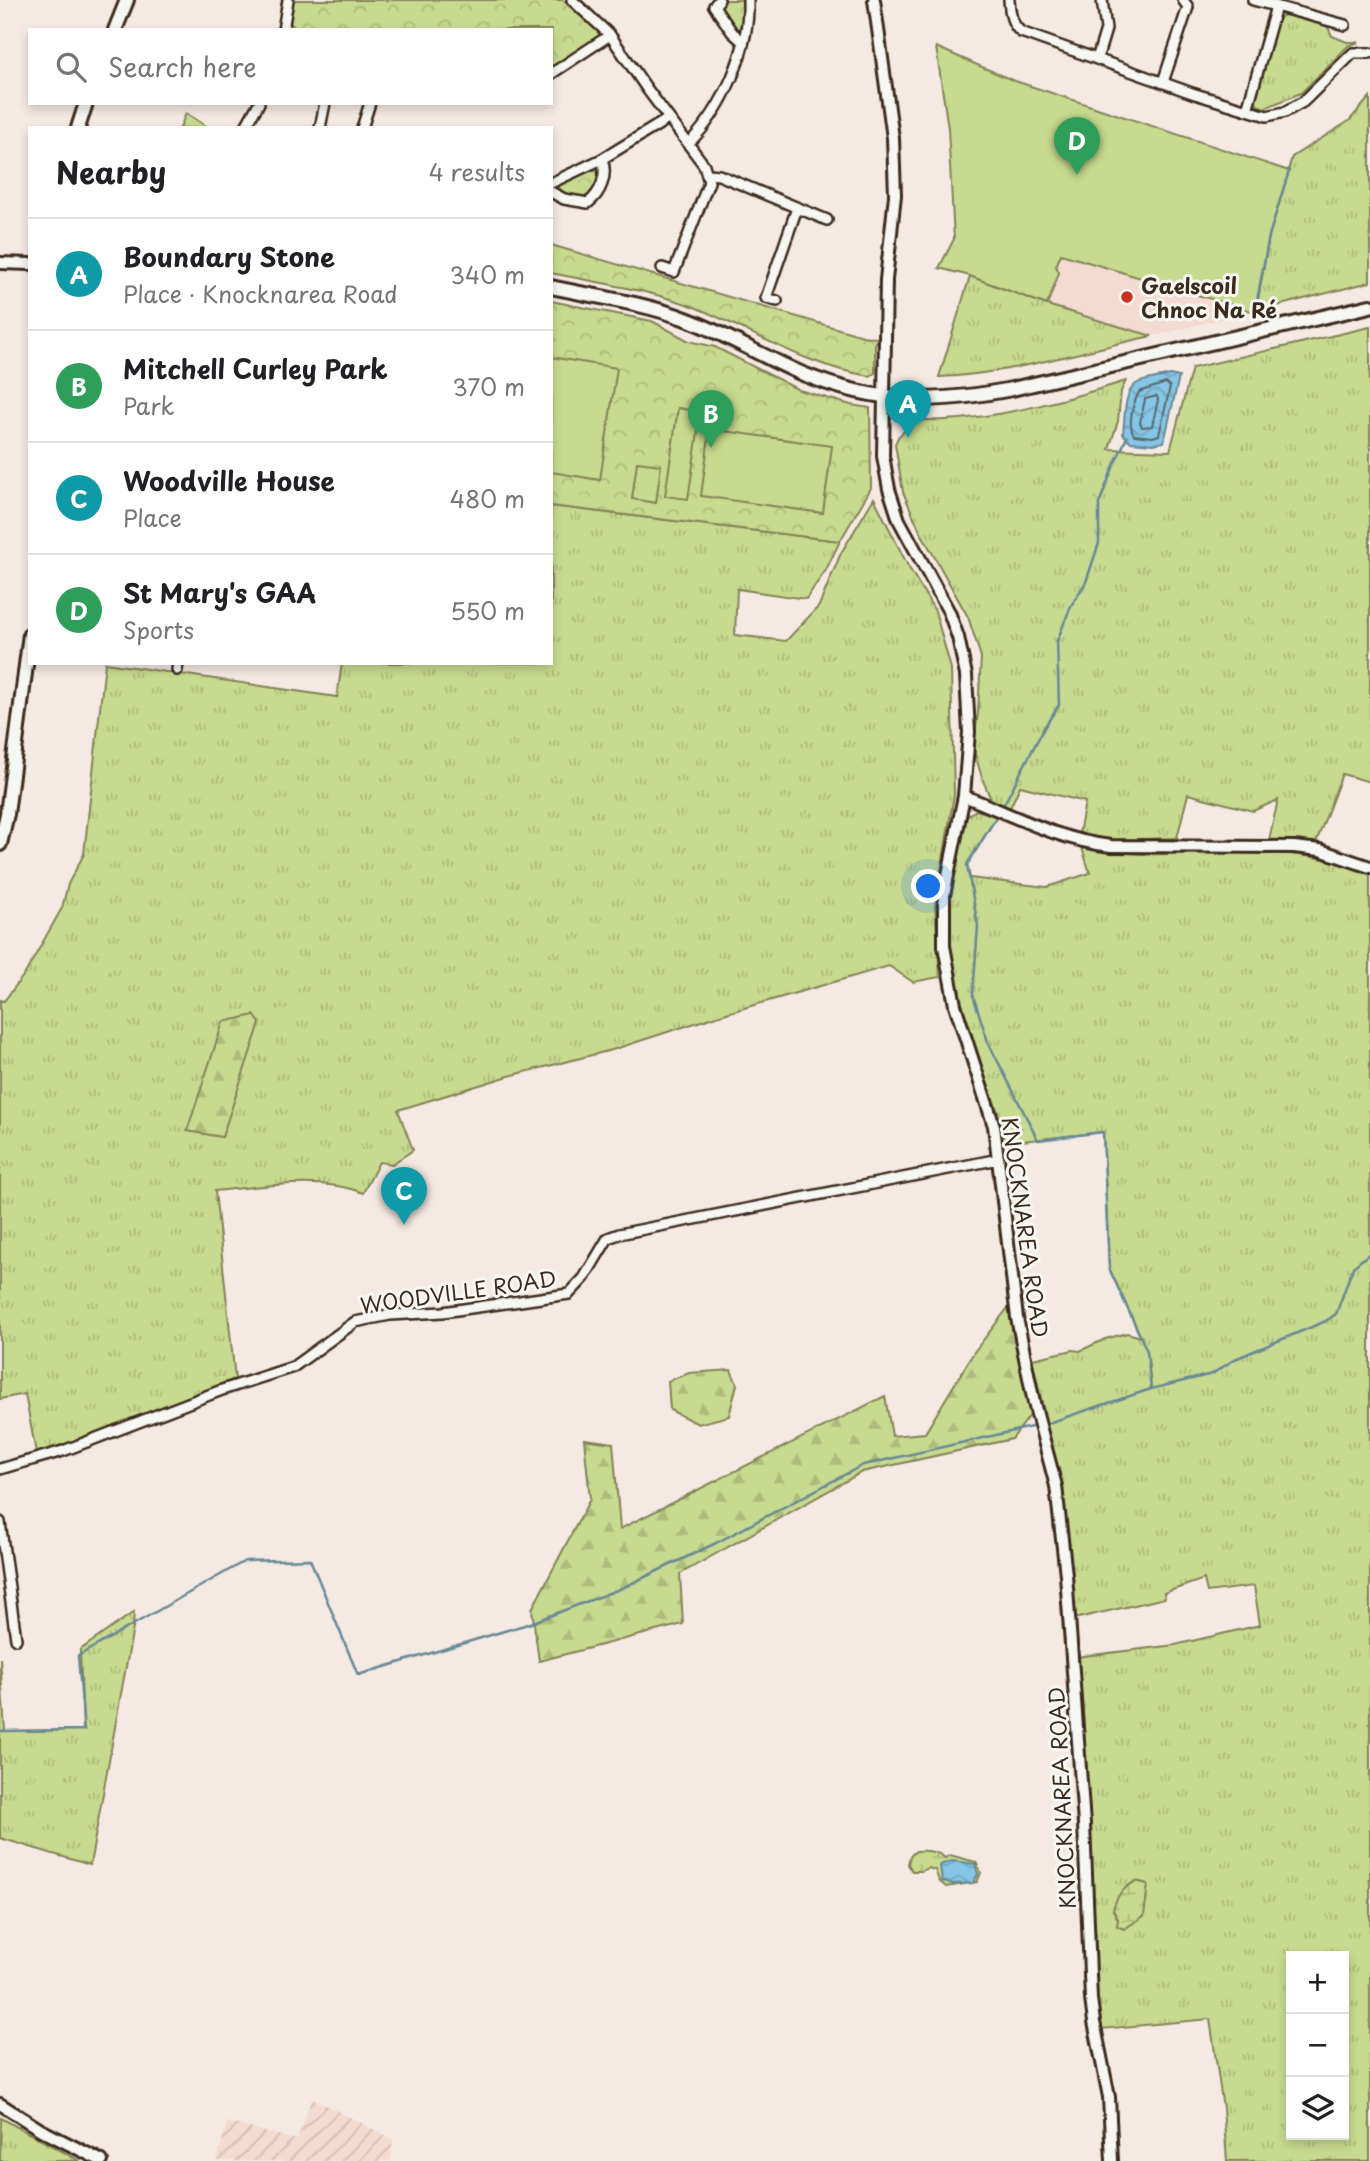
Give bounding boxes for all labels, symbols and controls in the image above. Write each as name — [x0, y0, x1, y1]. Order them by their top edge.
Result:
search box — [28, 28, 553, 105]
text: Search here — [108, 47, 257, 86]
icon: search — [52, 48, 90, 86]
pin: D — [1054, 117, 1100, 175]
text: Nearby — [56, 149, 166, 194]
text: 4 results — [429, 154, 525, 189]
text: Boundary Stone — [123, 237, 335, 276]
text: A — [70, 257, 88, 292]
text: 340 m — [450, 257, 525, 292]
place label: Gaelscoil Chnoc Na Ré — [1141, 269, 1277, 325]
text: Place · Knocknarea Road — [123, 276, 398, 311]
marker: Gaelscoil Chnoc Na Ré — [1119, 289, 1135, 305]
text: Mitchell Curley Park — [123, 349, 388, 388]
text: B — [71, 369, 87, 404]
text: 370 m — [452, 369, 525, 404]
pin: A — [885, 380, 931, 438]
text: Park — [123, 388, 174, 423]
pin: B — [688, 390, 734, 448]
text: Woodville House — [123, 461, 335, 500]
text: C — [70, 481, 88, 516]
text: 480 m — [450, 481, 525, 516]
text: Place — [123, 500, 182, 535]
text: St Mary's GAA — [123, 573, 316, 612]
text: D — [70, 593, 88, 628]
text: 550 m — [450, 593, 525, 628]
text: Sports — [123, 612, 194, 647]
your location — [911, 869, 945, 903]
street label: KNOCKNAREA ROAD — [995, 1114, 1057, 1340]
pin: C — [381, 1167, 427, 1225]
street label: WOODVILLE ROAD — [358, 1261, 558, 1321]
street label: KNOCKNAREA ROAD — [1039, 1686, 1083, 1910]
map controls — [1286, 1951, 1349, 2140]
button: + — [1286, 1951, 1349, 2014]
button: − — [1286, 2014, 1349, 2077]
button: layers — [1286, 2077, 1349, 2140]

